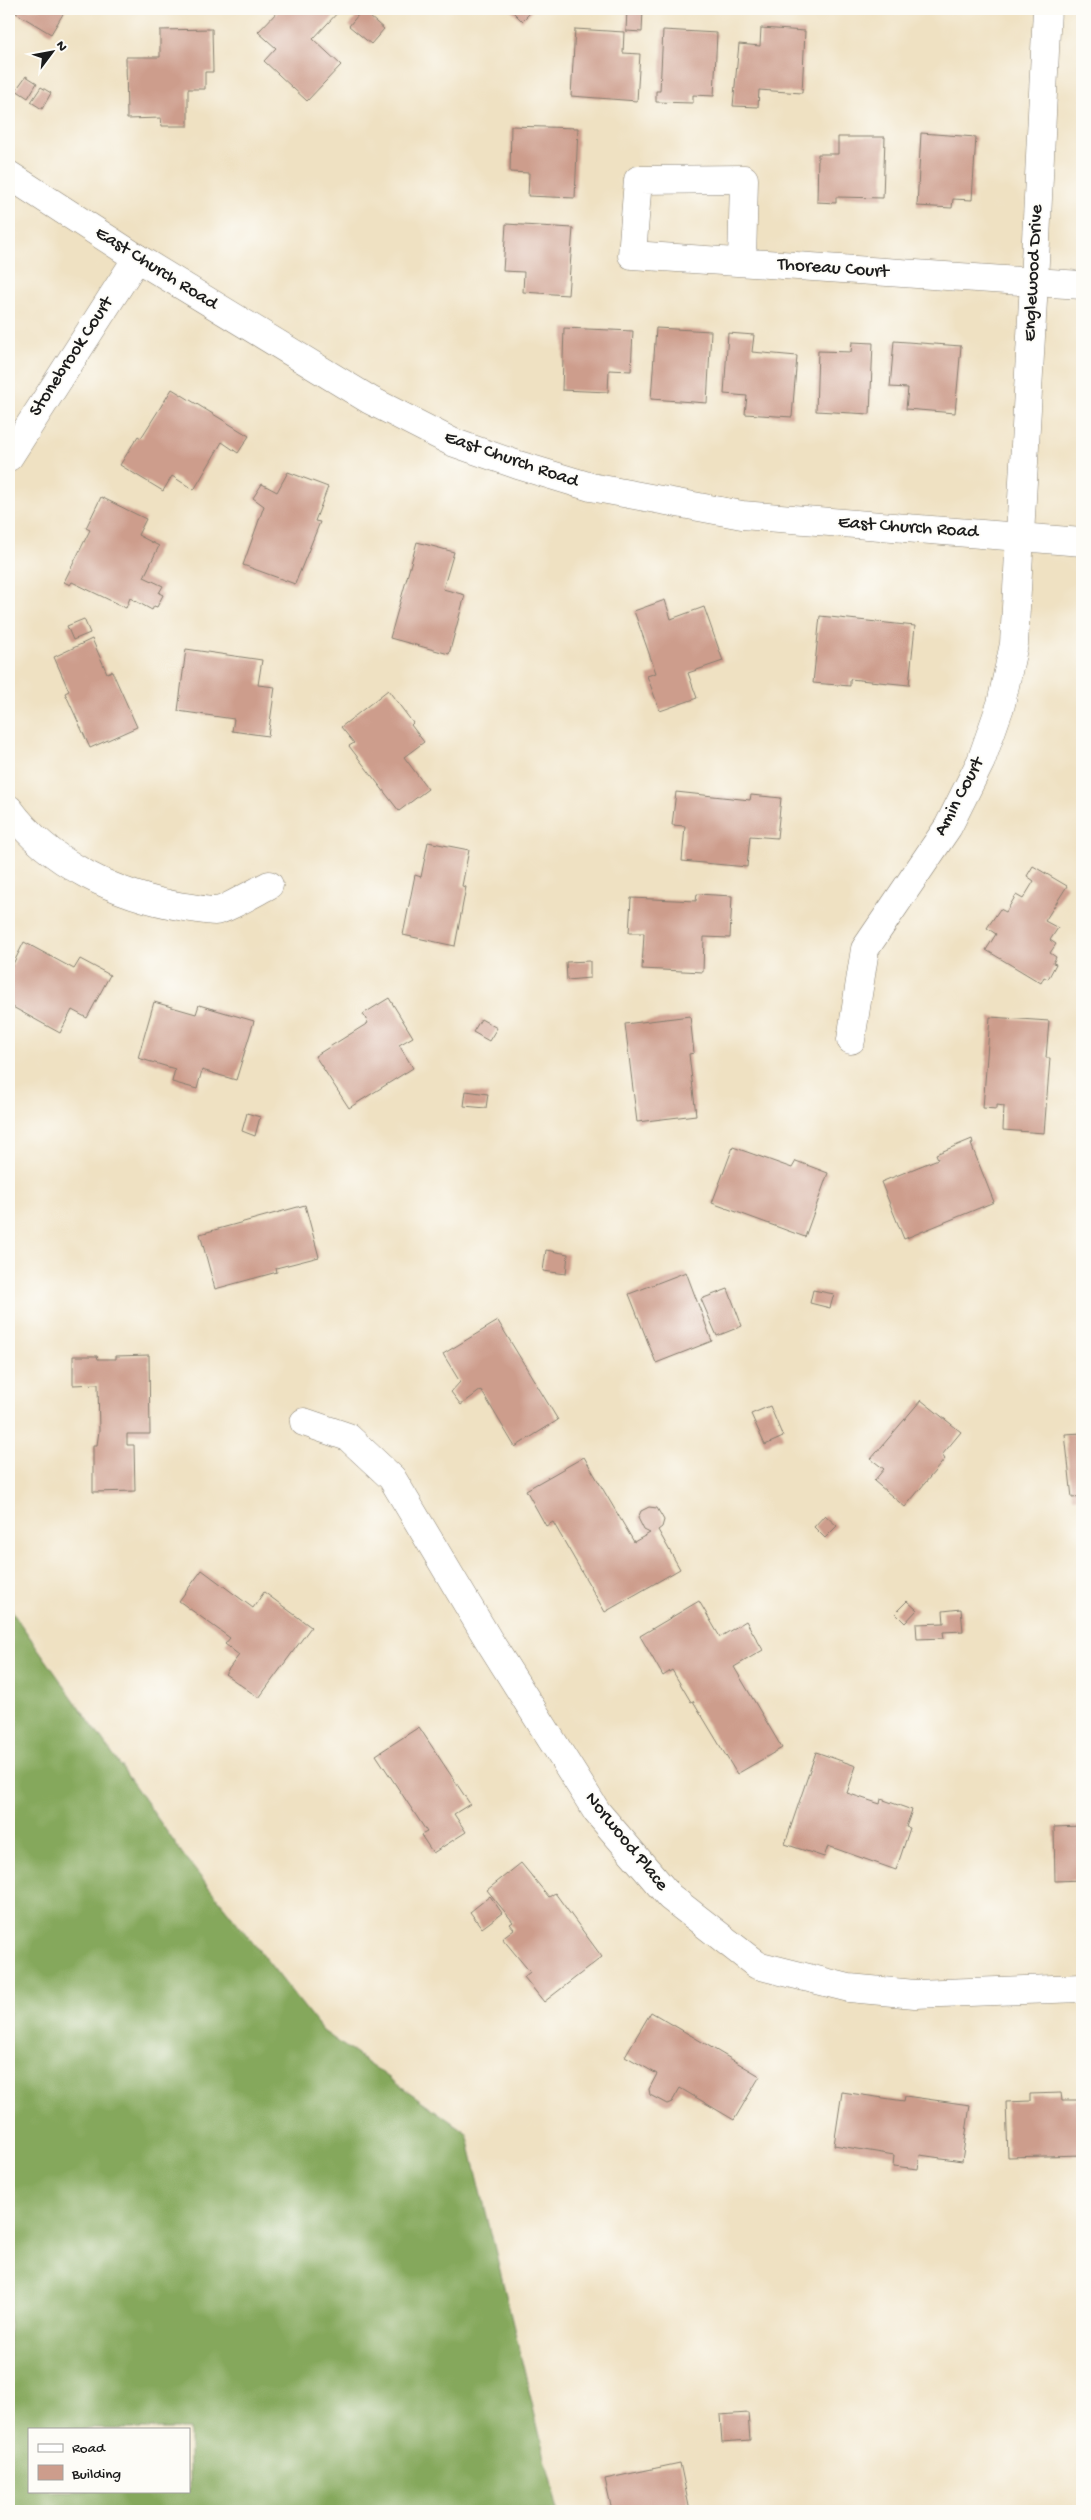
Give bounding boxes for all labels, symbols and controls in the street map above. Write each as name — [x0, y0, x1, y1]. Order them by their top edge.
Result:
north arrow — [28, 28, 78, 78]
text: N — [51, 38, 71, 55]
street label: Englewood Drive — [1019, 204, 1049, 342]
street label: East Church Road — [90, 222, 223, 317]
street label: Thoreau Court — [776, 254, 892, 285]
street label: Stonebrook Court — [25, 291, 121, 421]
street label: East Church Road — [441, 426, 583, 494]
street label: East Church Road — [837, 512, 981, 545]
street label: Amin Court — [930, 752, 991, 840]
street label: Norwood Place — [579, 1788, 673, 1896]
legend — [28, 2428, 190, 2492]
text: Road — [72, 2440, 106, 2458]
text: Building — [71, 2466, 121, 2484]

